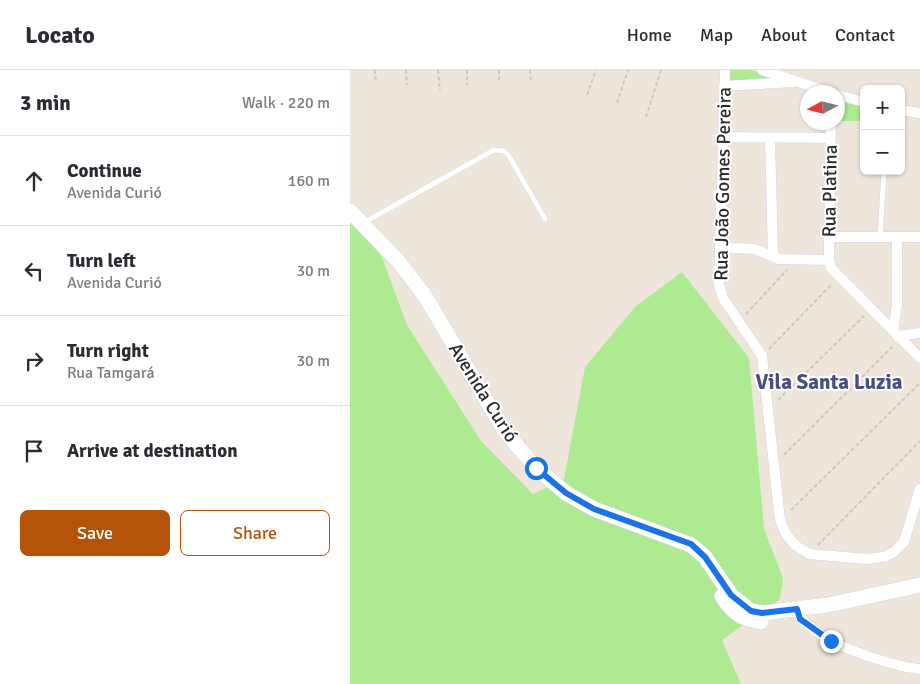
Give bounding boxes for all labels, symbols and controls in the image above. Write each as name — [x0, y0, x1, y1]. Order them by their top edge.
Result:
text: Locato — [25, 20, 95, 50]
text: Home — [627, 24, 672, 46]
text: Map — [700, 24, 733, 46]
text: About — [761, 24, 807, 46]
text: Contact — [835, 24, 895, 46]
north arrow — [800, 85, 845, 130]
map controls — [860, 85, 905, 175]
button: + — [860, 85, 905, 130]
street label: Rua João Gomes Pereira — [709, 87, 737, 281]
text: 3 min — [20, 90, 71, 116]
text: Walk · 220 m — [242, 93, 330, 113]
button: − — [860, 130, 905, 175]
street label: Rua Platina — [817, 144, 843, 238]
text: Continue — [67, 159, 142, 183]
icon: ahead — [20, 167, 48, 195]
text: 160 m — [288, 171, 330, 191]
text: Avenida Curió — [67, 183, 162, 203]
text: Turn left — [67, 249, 136, 273]
icon: left — [20, 257, 48, 285]
text: 30 m — [296, 261, 330, 281]
text: Avenida Curió — [67, 273, 162, 293]
street label: Avenida Curió — [443, 338, 523, 447]
text: Turn right — [67, 339, 149, 363]
icon: right — [20, 347, 48, 375]
text: 30 m — [296, 351, 330, 371]
text: Rua Tamgará — [67, 363, 155, 383]
district label: Vila Santa Luzia — [756, 369, 903, 395]
icon: arrive — [20, 437, 48, 465]
text: Arrive at destination — [67, 439, 238, 463]
route start — [525, 457, 548, 480]
button: Save — [20, 510, 170, 556]
button: Share — [180, 510, 330, 556]
route end — [820, 630, 843, 653]

